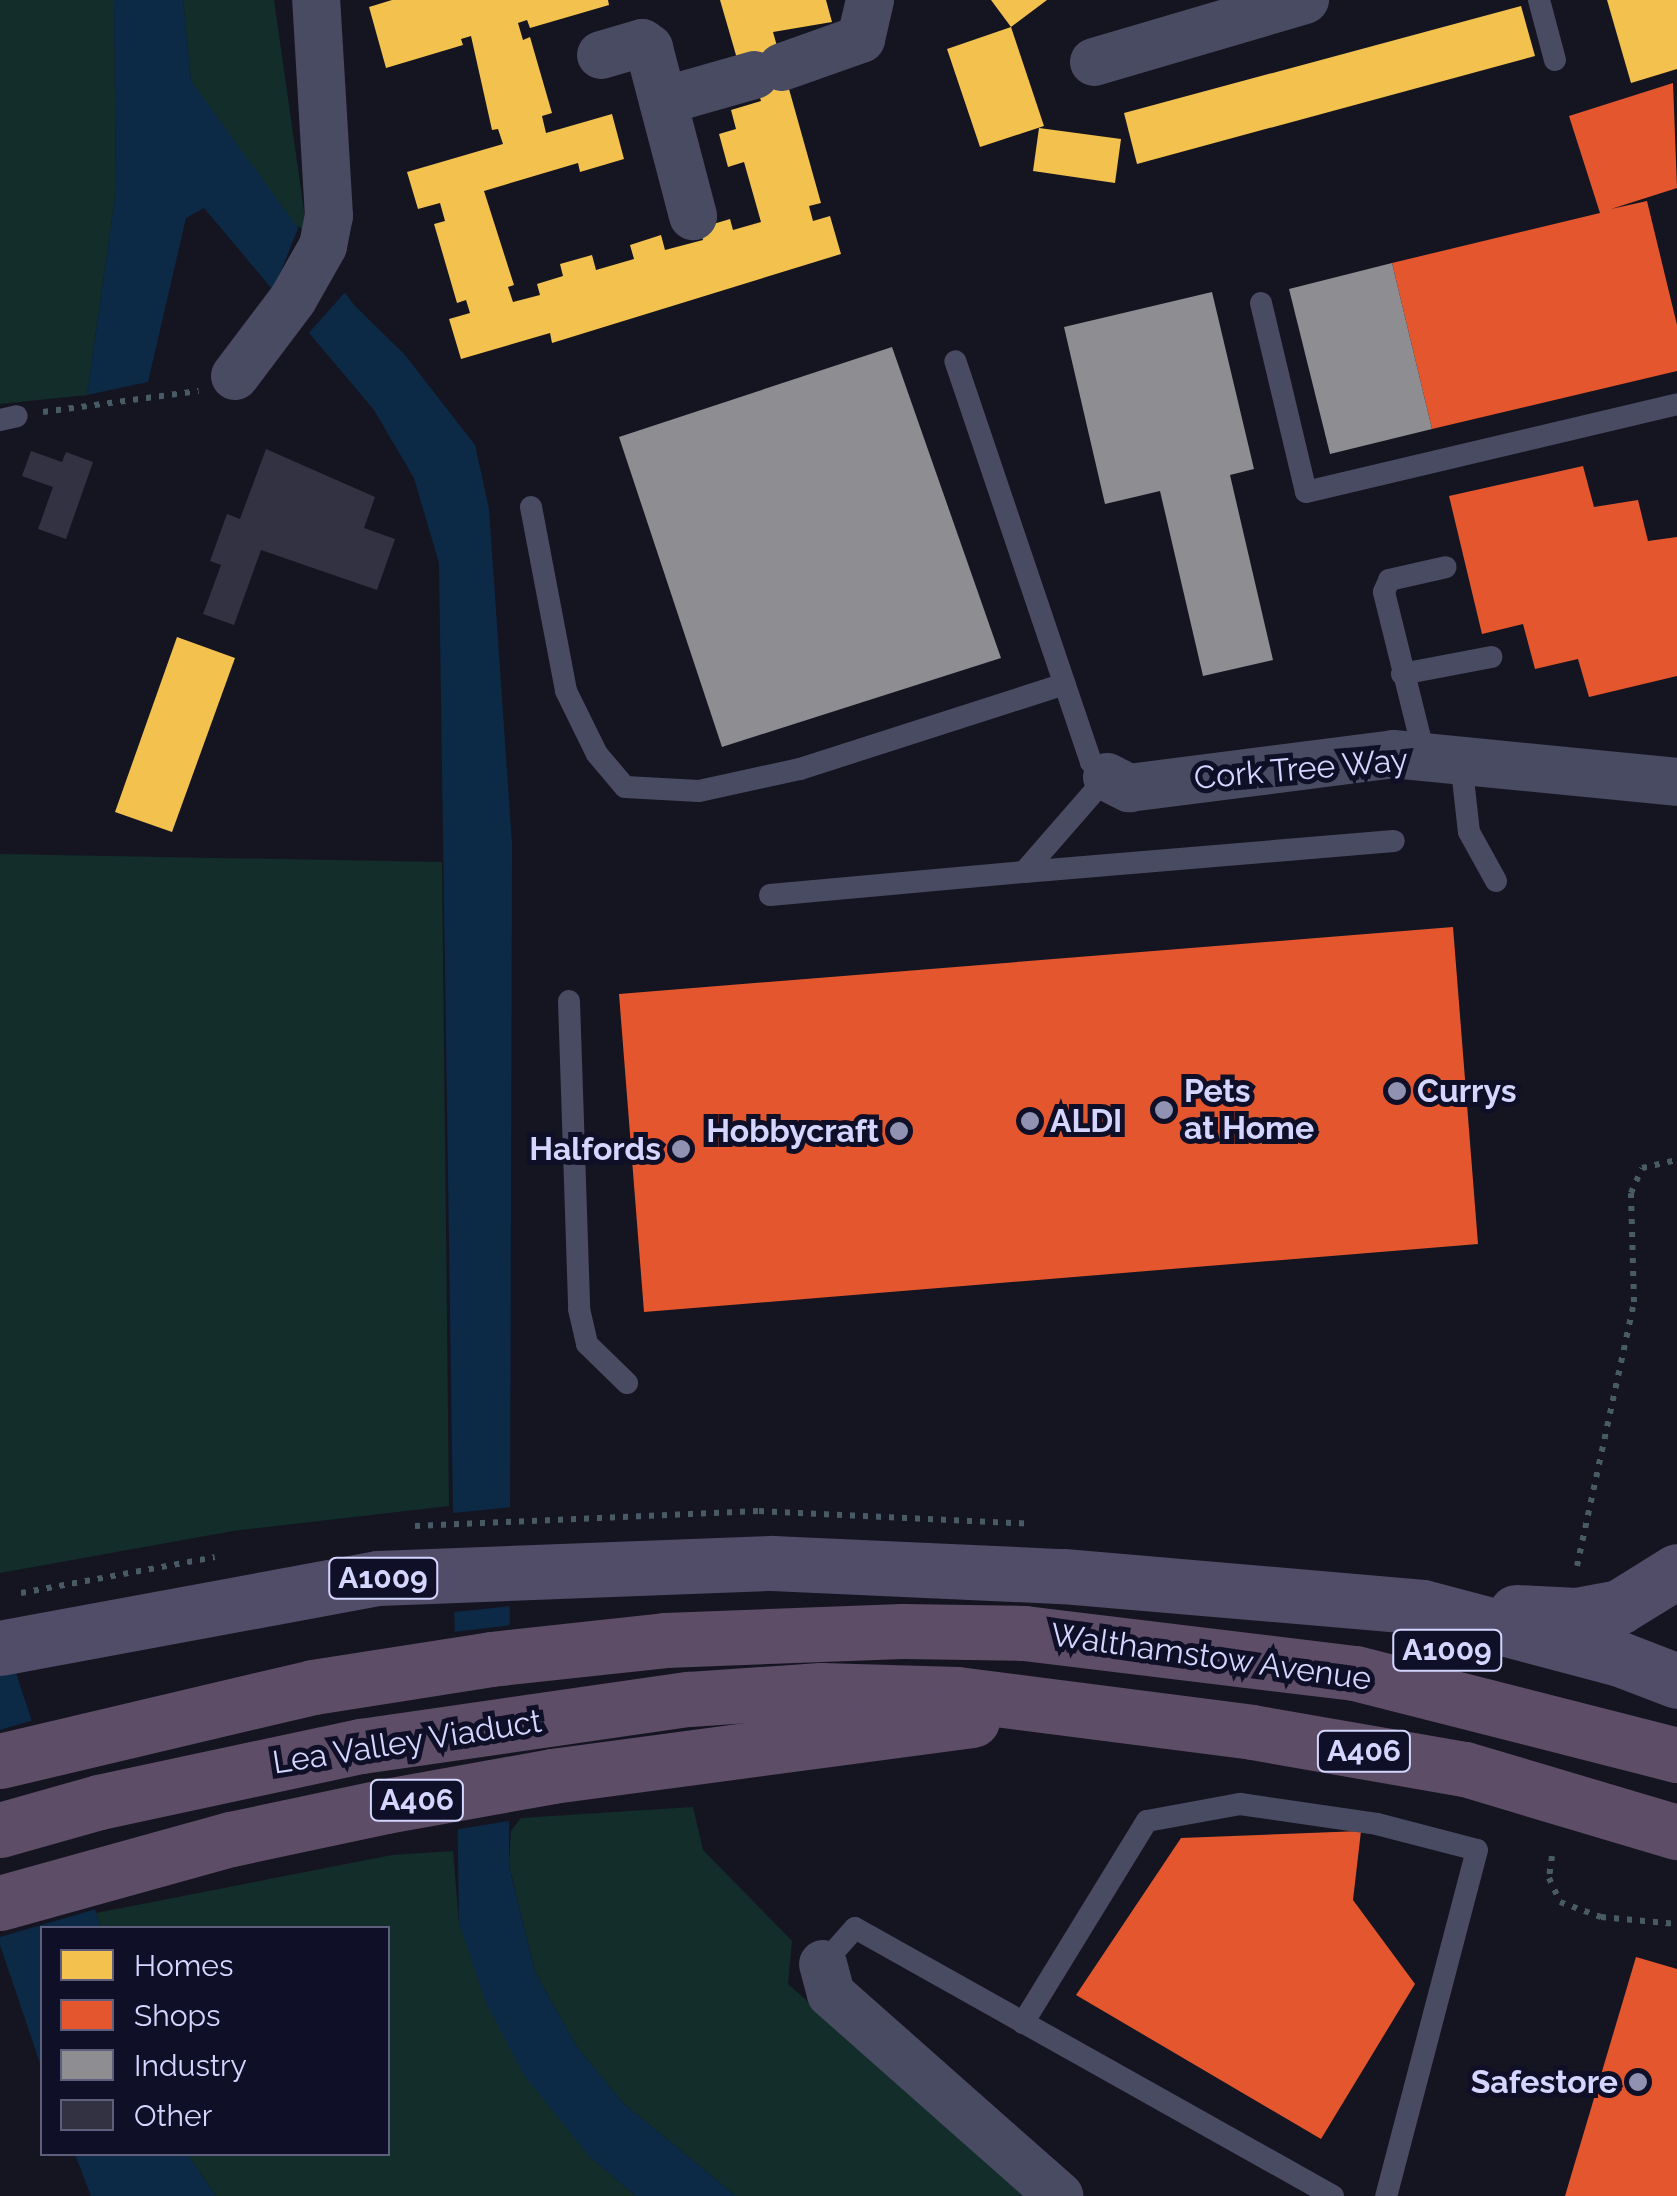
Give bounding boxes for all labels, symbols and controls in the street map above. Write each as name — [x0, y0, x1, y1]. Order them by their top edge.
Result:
street label: Cork Tree Way — [1191, 740, 1411, 798]
place label: Currys — [1417, 1072, 1516, 1110]
place label: Pets at Home — [1184, 1073, 1314, 1148]
marker: Currys — [1386, 1080, 1408, 1102]
marker: Pets at Home — [1153, 1099, 1175, 1121]
place label: ALDI — [1050, 1102, 1122, 1140]
marker: ALDI — [1019, 1110, 1041, 1132]
place label: Hobbycraft — [706, 1112, 879, 1150]
marker: Hobbycraft — [888, 1120, 910, 1142]
place label: Halfords — [529, 1130, 661, 1168]
marker: Halfords — [670, 1138, 692, 1160]
road number: A1009 — [328, 1553, 438, 1603]
street label: Walthamstow Avenue — [1047, 1615, 1375, 1699]
road number: A1009 — [1392, 1625, 1502, 1675]
street label: Lea Valley Viaduct — [268, 1702, 546, 1782]
road number: A406 — [1316, 1726, 1412, 1776]
road number: A406 — [370, 1775, 464, 1825]
legend — [40, 1926, 390, 2156]
text: Homes — [134, 1948, 233, 1983]
text: Shops — [134, 1998, 221, 2033]
text: Industry — [134, 2048, 247, 2083]
place label: Safestore — [1471, 2063, 1618, 2101]
marker: Safestore — [1627, 2071, 1649, 2093]
text: Other — [134, 2098, 212, 2133]

